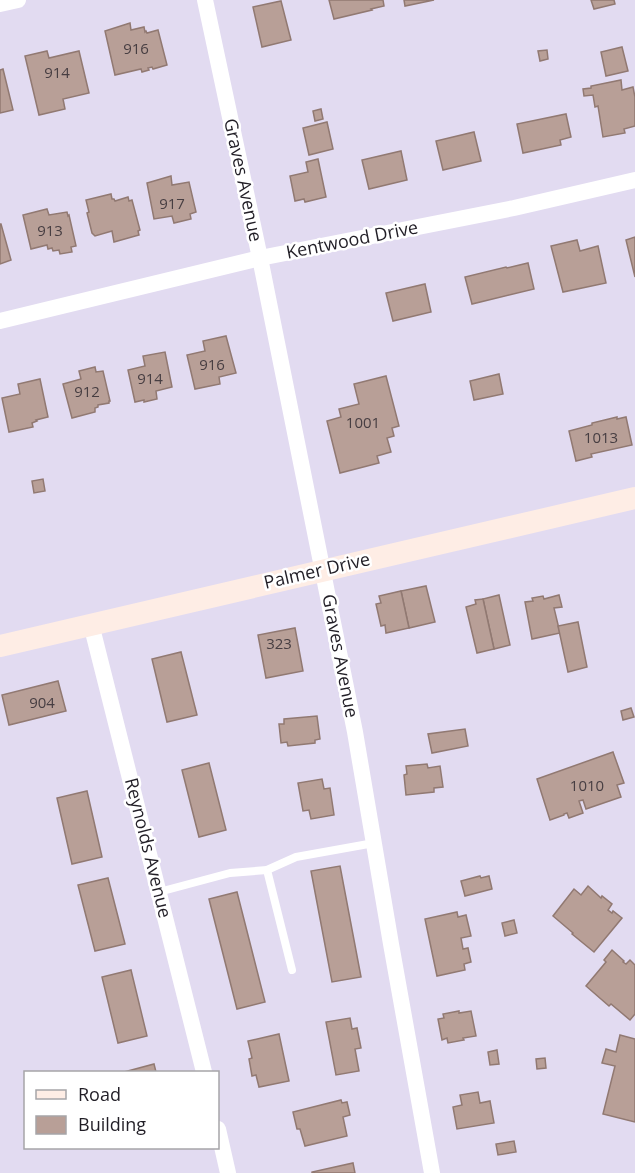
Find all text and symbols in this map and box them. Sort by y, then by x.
house number: 916 [123,38,149,58]
house number: 914 [44,62,70,82]
street label: Graves Avenue [219,116,269,244]
house number: 917 [159,193,185,213]
street label: Kentwood Drive [284,214,420,264]
house number: 913 [37,220,63,240]
house number: 916 [199,354,225,374]
house number: 914 [137,368,163,388]
house number: 912 [74,381,100,401]
house number: 1001 [346,412,380,432]
house number: 1013 [584,427,618,447]
street label: Palmer Drive [261,546,372,594]
street label: Graves Avenue [317,592,365,720]
house number: 323 [266,633,292,653]
house number: 904 [29,692,55,712]
street label: Reynolds Avenue [120,775,178,920]
house number: 1010 [570,775,604,795]
legend [24,1071,219,1149]
text: Road [78,1082,121,1106]
text: Building [78,1112,146,1136]

